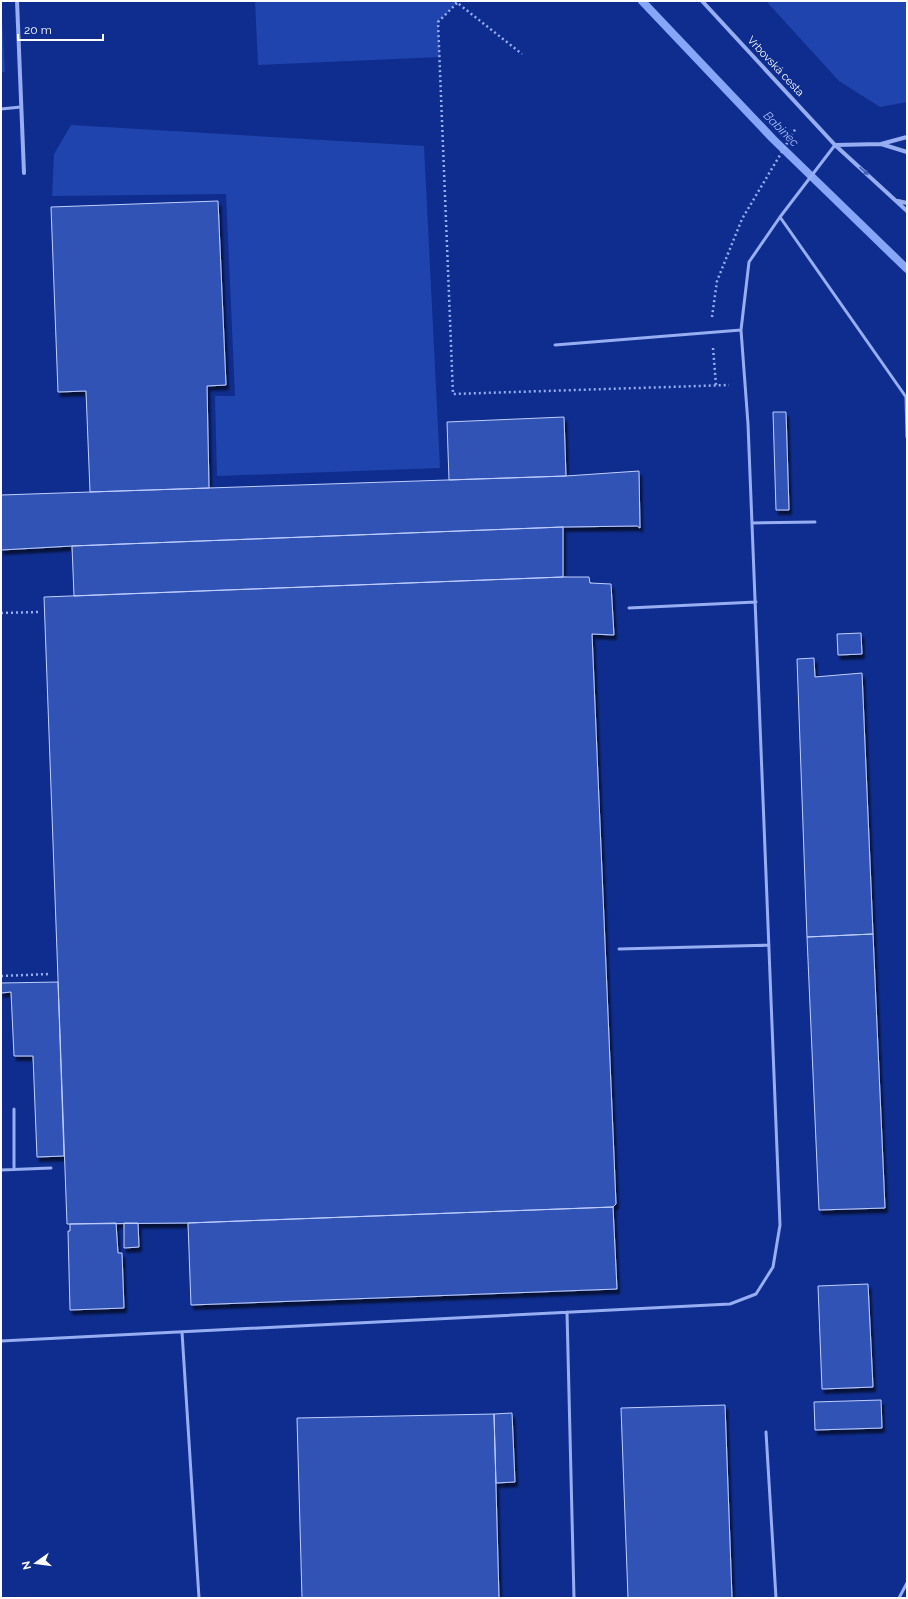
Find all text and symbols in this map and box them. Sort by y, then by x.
scale bar [18,16,103,42]
text: 20 m [24,23,52,37]
street label: Vrbovská cesta [745,34,807,99]
water label: Babinec [761,109,802,150]
one-way arrow [860,166,869,175]
north arrow [16,1543,56,1583]
text: N [19,1560,34,1571]

